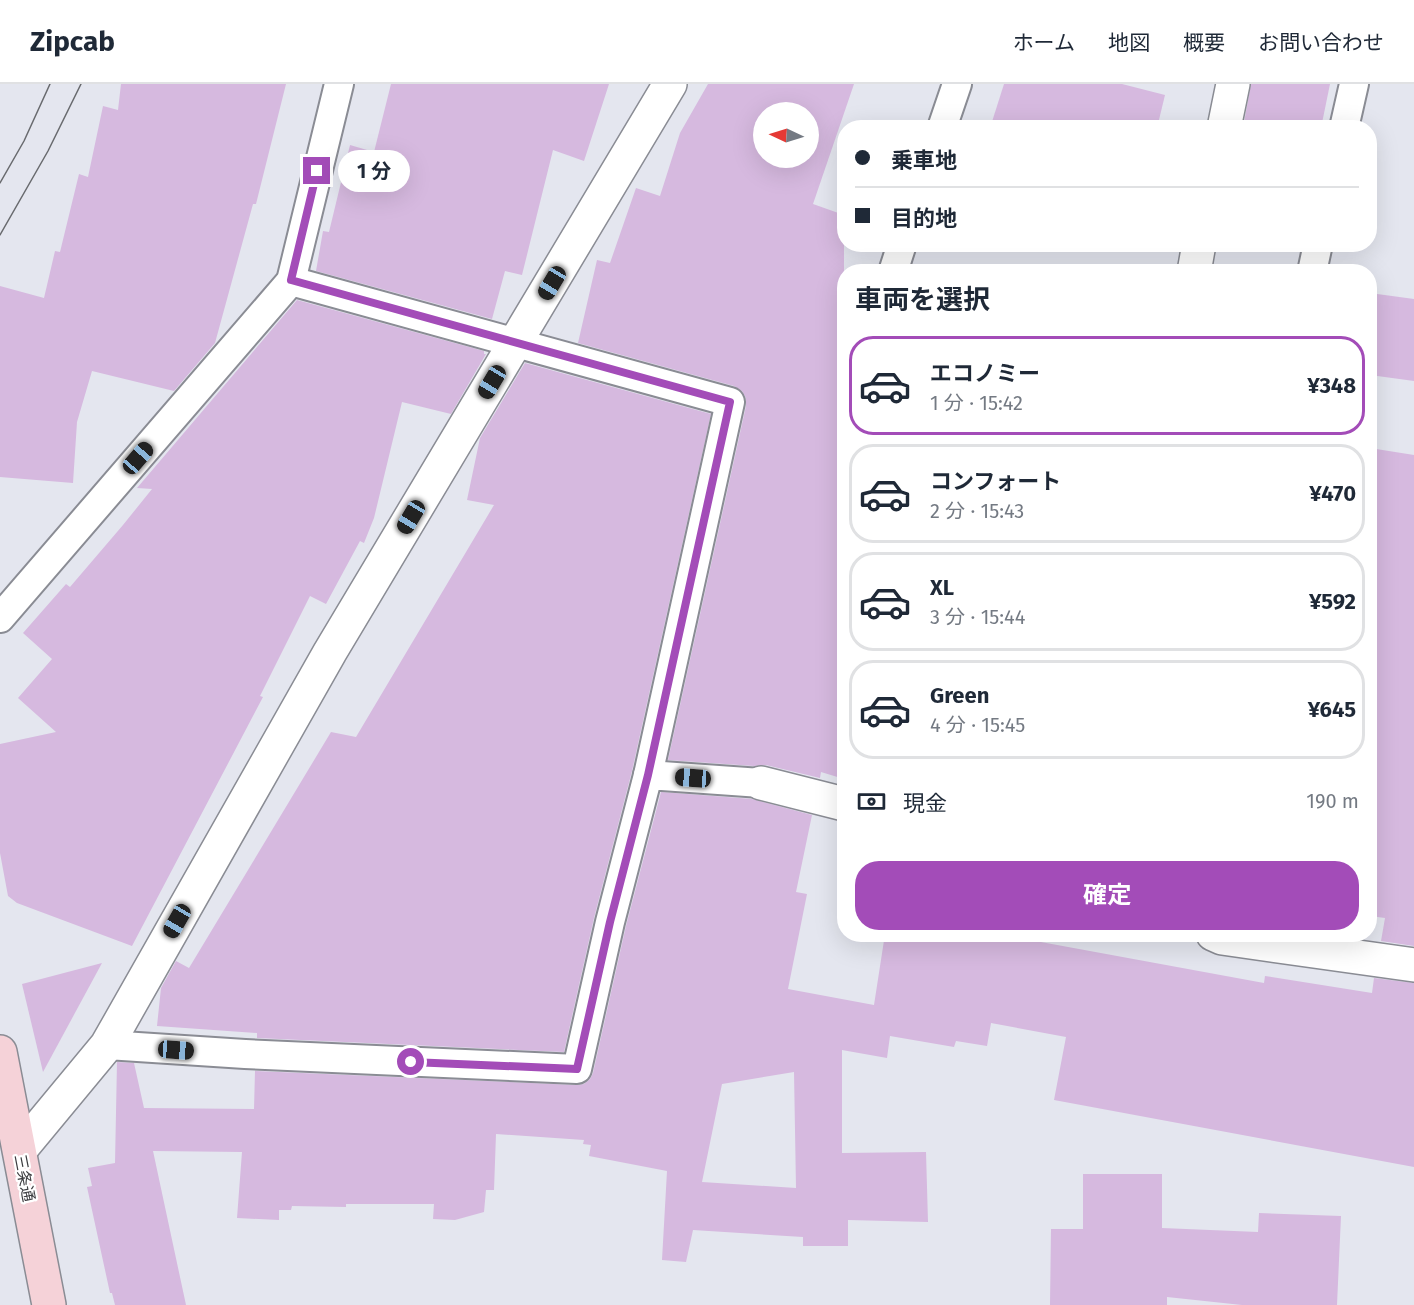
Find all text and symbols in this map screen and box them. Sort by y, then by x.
text: Zipcab [30,25,115,58]
text: ホーム [1013,30,1075,56]
text: 地図 [1108,30,1150,56]
text: 概要 [1183,30,1225,56]
text: お問い合わせ [1258,30,1384,56]
north arrow [753,102,819,168]
map controls [753,102,819,168]
text: 乗車地 [891,147,957,174]
callout: 1 分 [338,150,410,192]
route end [303,157,330,184]
text: 1 分 [357,159,391,183]
text: 目的地 [891,205,957,232]
car [535,263,569,303]
text: 車両を選択 [855,284,990,316]
icon: car [858,359,912,413]
text: エコノミー [930,360,1040,387]
car [475,362,509,402]
text: ¥348 [1307,372,1356,399]
text: 1 分 · 15:42 [930,391,1023,415]
car [119,439,157,477]
icon: car [858,467,912,521]
text: コンフォート [930,468,1061,495]
text: ¥470 [1309,480,1356,507]
car [394,497,428,537]
text: 2 分 · 15:43 [930,499,1024,523]
text: XL [930,574,954,601]
icon: car [858,575,912,629]
text: ¥592 [1309,588,1356,615]
text: 3 分 · 15:44 [930,605,1025,629]
text: Green [930,682,989,709]
icon: car [858,683,912,737]
text: ¥645 [1308,696,1356,723]
text: 4 分 · 15:45 [930,713,1025,737]
car [674,768,712,788]
icon: cash [855,785,888,818]
text: 190 m [1306,789,1359,813]
text: 現金 [903,790,947,817]
button: 確定 [855,861,1359,930]
car [160,901,194,941]
car [157,1040,195,1060]
route start [397,1048,424,1075]
street label: 三条通 [11,1153,38,1203]

